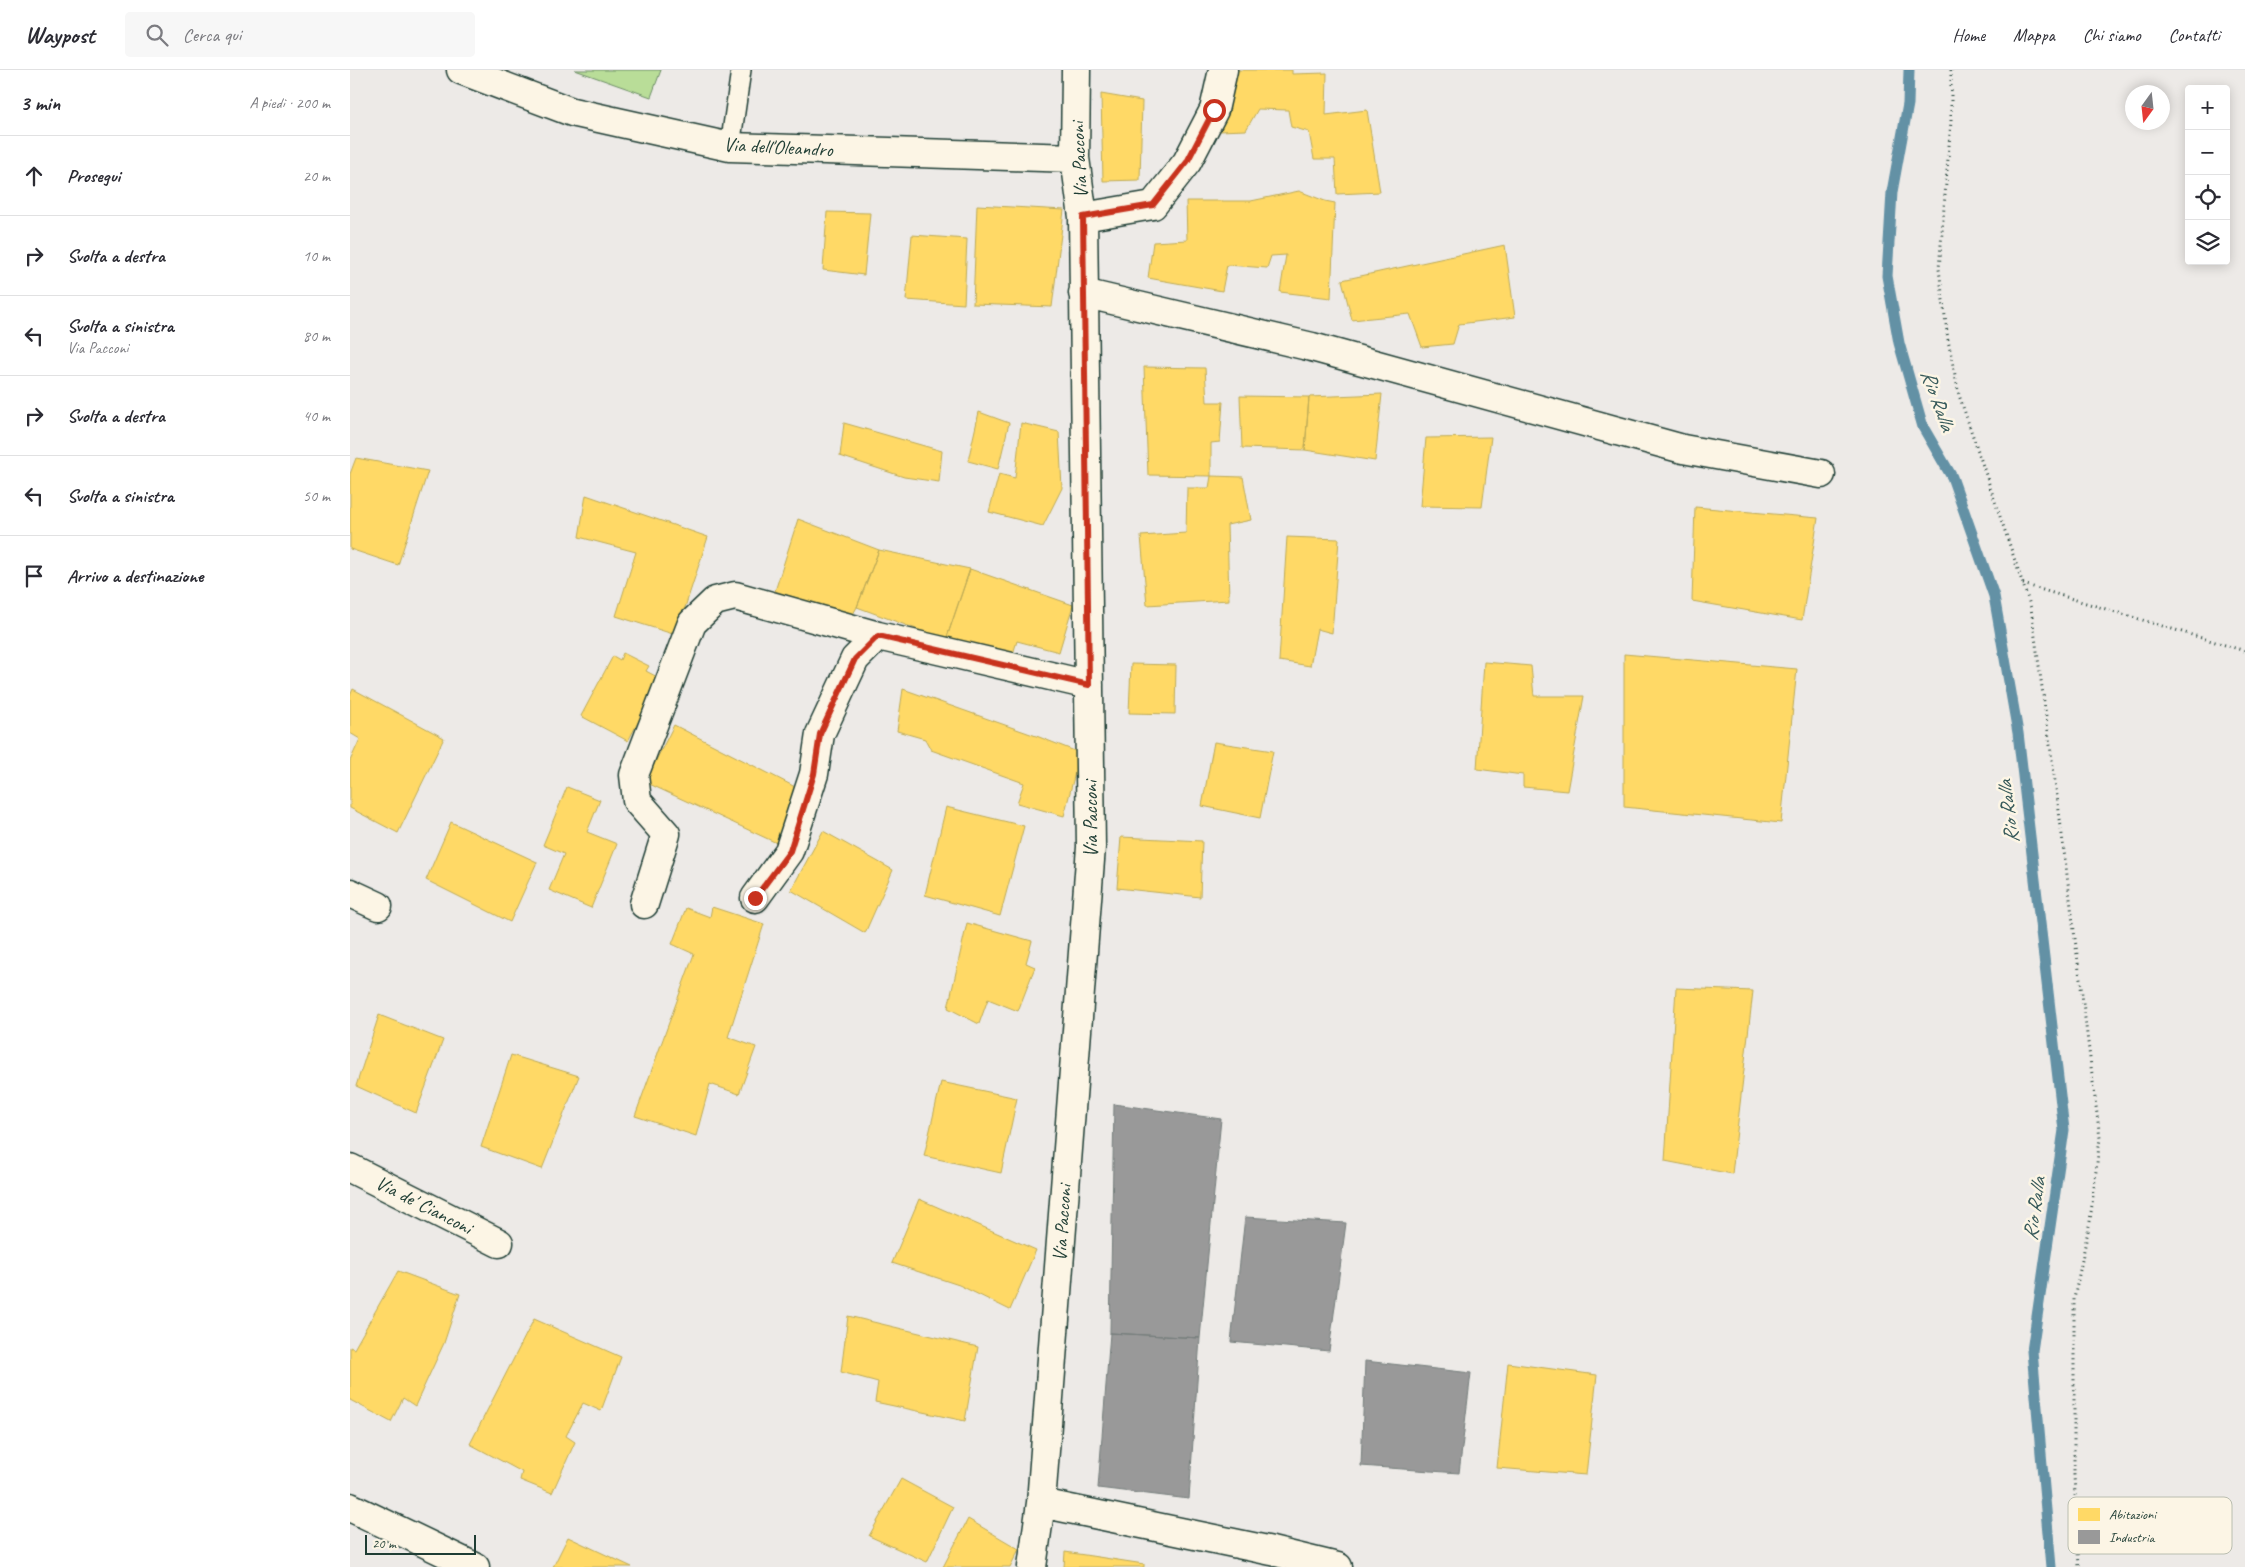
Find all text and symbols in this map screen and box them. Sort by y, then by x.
search box [125,12,475,57]
text: Waypost [25,20,95,50]
icon: search [143,21,171,49]
text: Cerca qui [183,23,241,47]
text: Home [1953,24,1985,46]
text: Mappa [2013,24,2055,46]
text: Chi siamo [2083,24,2141,46]
text: Contatti [2169,24,2220,46]
north arrow [2125,85,2170,130]
map controls [2185,85,2230,265]
button: + [2185,85,2230,130]
text: 3 min [20,90,60,116]
text: A piedi · 200 m [249,93,330,113]
route start [1203,99,1226,122]
street label: Via Pacconi [1064,119,1093,199]
button: − [2185,130,2230,175]
street label: Via dell'Oleandro [723,132,834,162]
icon: ahead [20,162,48,190]
text: Prosegui [67,164,120,188]
text: 20 m [303,166,330,186]
button: locate [2185,175,2230,220]
button: layers [2185,220,2230,265]
icon: right [20,242,48,270]
text: Svolta a destra [67,244,165,268]
text: 10 m [303,246,330,266]
text: Svolta a sinistra [67,314,174,338]
icon: left [20,322,48,350]
text: 80 m [303,326,330,346]
text: Via Pacconi [67,338,129,358]
water label: Rio Ralla [1915,366,1962,436]
icon: right [20,402,48,430]
text: Svolta a destra [67,404,165,428]
text: 40 m [303,406,330,426]
icon: left [20,482,48,510]
text: Svolta a sinistra [67,484,174,508]
text: 50 m [303,486,330,506]
icon: arrive [20,562,48,590]
text: Arrivo a destinazione [67,564,203,588]
water label: Rio Ralla [1991,777,2025,845]
street label: Via Pacconi [1078,778,1103,857]
route end [744,887,767,910]
street label: Via de' Cianconi [372,1170,478,1241]
water label: Rio Ralla [2017,1174,2052,1242]
street label: Via Pacconi [1047,1181,1077,1262]
legend [2068,1497,2232,1554]
text: Abitazioni [2109,1506,2158,1523]
text: Industria [2109,1529,2156,1546]
scale bar [365,1532,476,1555]
text: 20 m [372,1535,396,1552]

